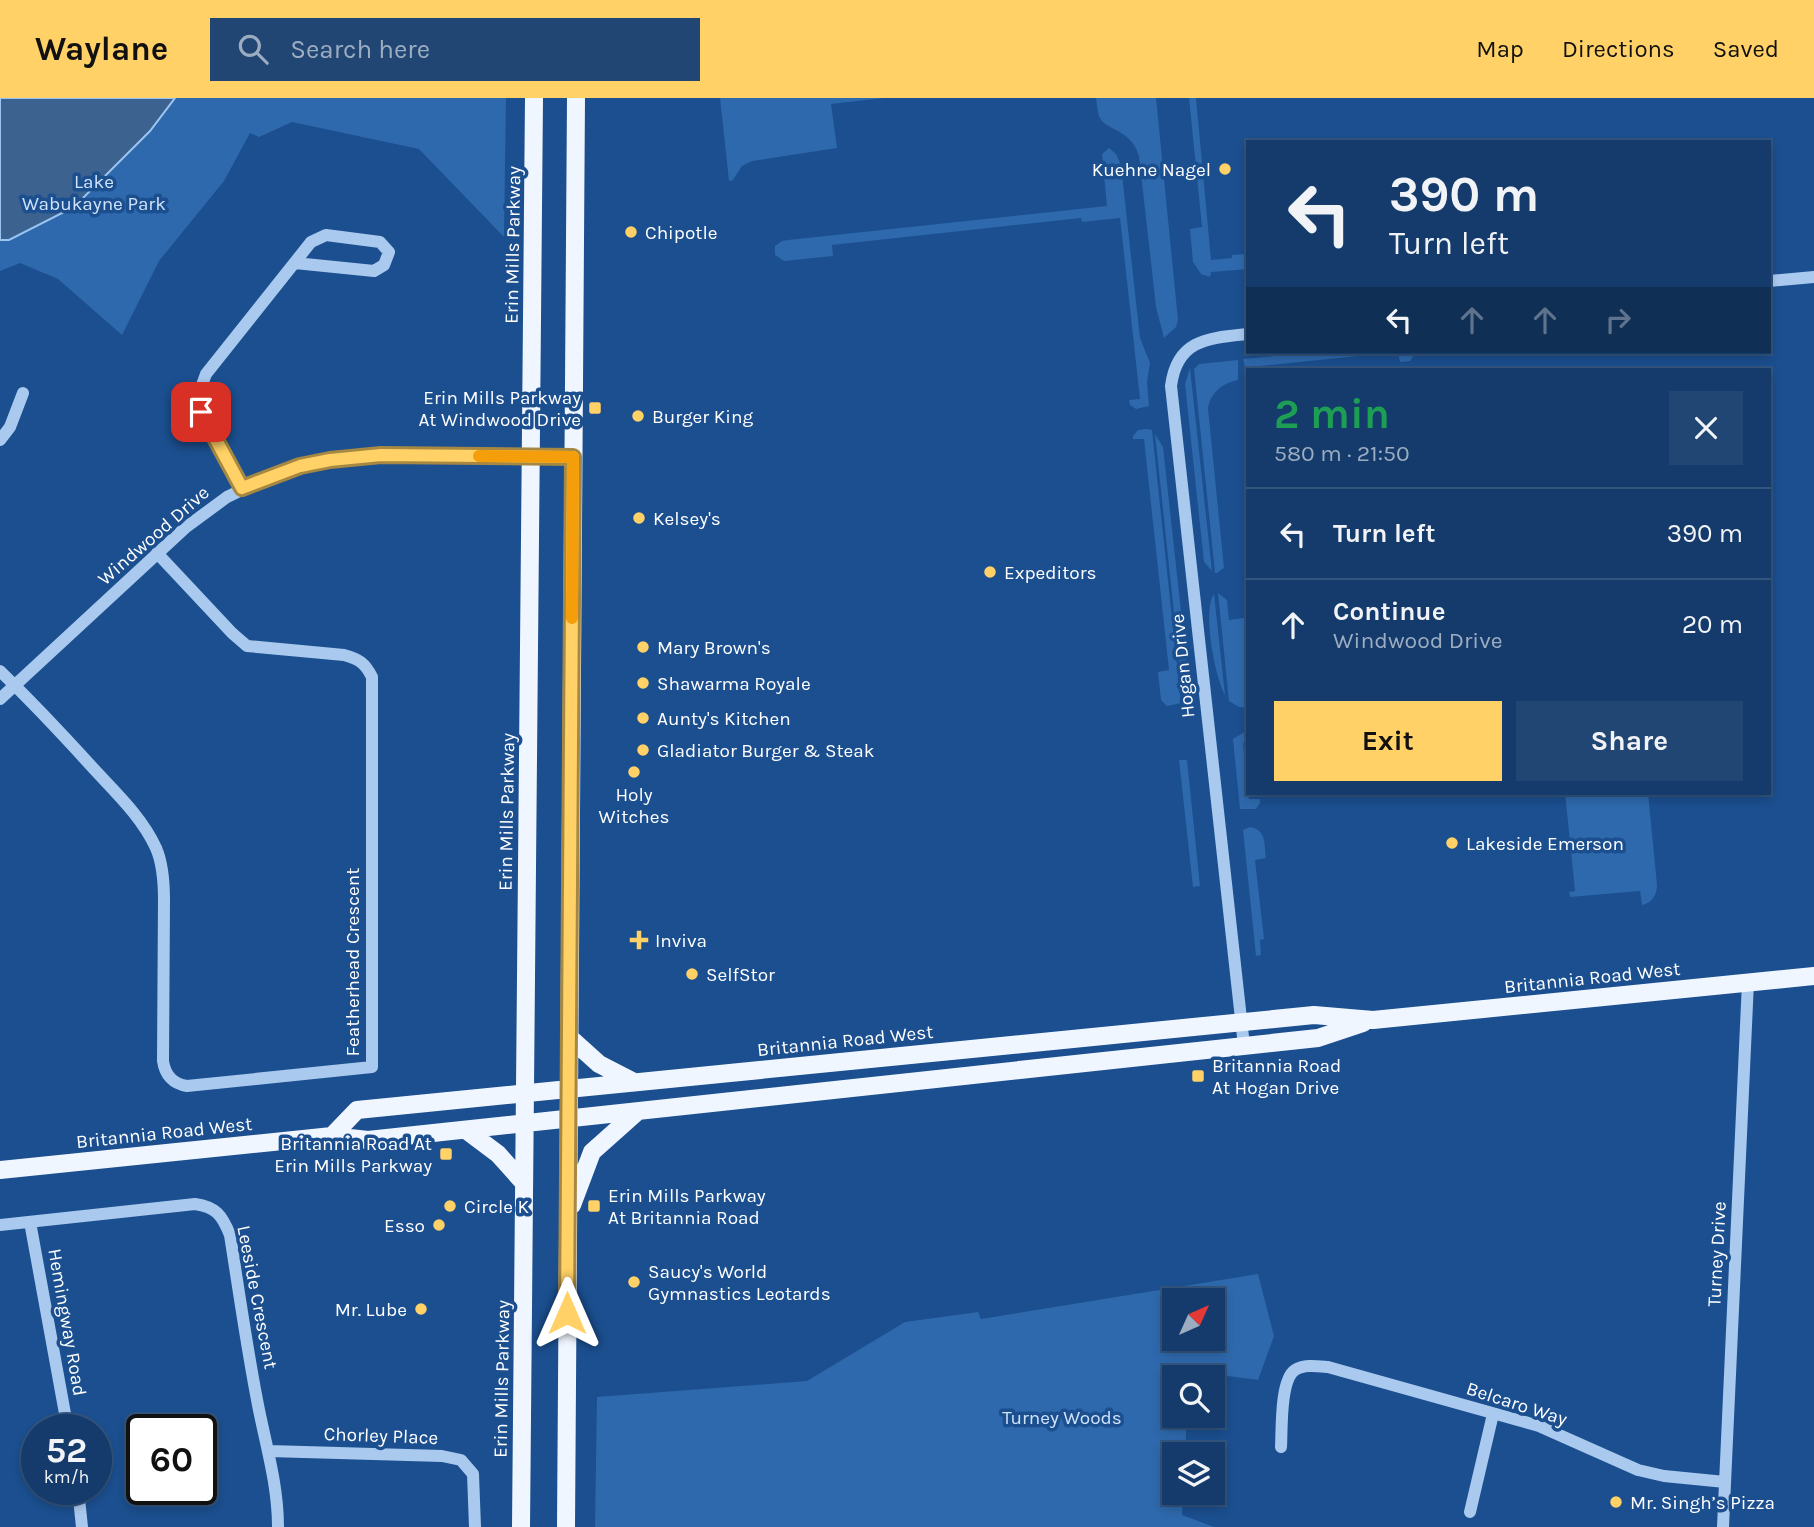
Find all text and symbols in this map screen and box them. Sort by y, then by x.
search box [210,18,700,81]
text: Waylane [35,30,168,68]
icon: search [234,30,272,68]
text: Search here [290,34,430,65]
text: Map [1476,35,1524,63]
text: Directions [1562,35,1675,63]
text: Saved [1713,35,1779,63]
place label: Kuehne Nagel [1092,159,1211,181]
marker: Kuehne Nagel [1217,161,1233,177]
street label: Erin Mills Parkway [501,166,525,324]
text: 390 m [1389,166,1539,223]
icon: left [1274,168,1365,259]
park label: Lake Wabukayne Park [22,171,166,215]
place label: Chipotle [645,222,718,244]
marker: Chipotle [623,224,639,240]
text: Turn left [1389,225,1509,262]
icon: left [1380,301,1418,339]
icon: ahead [1453,301,1491,339]
icon: ahead [1526,301,1564,339]
icon: right [1599,301,1637,339]
pin [171,382,231,442]
place label: Erin Mills Parkway At Windwood Drive [418,387,581,431]
text: 2 min [1274,389,1390,439]
button: close [1669,391,1743,465]
icon: arrive [182,393,220,431]
marker: Erin Mills Parkway At Windwood Drive [587,400,603,416]
place label: Burger King [652,406,753,428]
marker: Burger King [630,408,646,424]
text: 580 m · 21:50 [1274,440,1410,467]
street label: Windwood Drive [94,482,214,590]
place label: Kelsey's [653,508,721,530]
marker: Kelsey's [631,510,647,526]
icon: left [1274,515,1312,553]
text: Turn left [1333,518,1435,549]
text: 390 m [1667,518,1743,549]
place label: Expeditors [1004,562,1097,584]
marker: Expeditors [982,564,998,580]
text: Continue [1333,596,1445,627]
icon: ahead [1274,606,1312,644]
text: 20 m [1682,609,1743,640]
street label: Hogan Drive [1167,613,1199,719]
text: Windwood Drive [1333,627,1503,654]
place label: Mary Brown's [657,637,771,659]
marker: Mary Brown's [635,639,651,655]
place label: Shawarma Royale [657,673,811,695]
marker: Shawarma Royale [635,675,651,691]
button: Exit [1274,701,1502,781]
button: Share [1516,701,1743,781]
place label: Aunty's Kitchen [657,708,791,730]
marker: Aunty's Kitchen [635,710,651,726]
street label: Erin Mills Parkway [495,733,519,891]
place label: Gladiator Burger & Steak [657,740,875,762]
marker: Gladiator Burger & Steak [635,742,651,758]
marker: Holy Witches [626,764,642,780]
place label: Holy Witches [599,784,669,828]
place label: Lakeside Emerson [1466,833,1624,855]
marker: Lakeside Emerson [1444,835,1460,851]
street label: Featherhead Crescent [342,868,364,1056]
marker: Inviva [629,930,649,950]
place label: Inviva [655,930,707,952]
street label: Britannia Road West [1503,958,1681,998]
place label: SelfStor [706,964,775,986]
marker: SelfStor [684,966,700,982]
street label: Britannia Road West [756,1021,934,1061]
place label: Britannia Road At Hogan Drive [1212,1055,1341,1099]
marker: Britannia Road At Hogan Drive [1190,1068,1206,1084]
street label: Britannia Road West [75,1113,253,1153]
place label: Britannia Road At Erin Mills Parkway [274,1133,432,1177]
marker: Britannia Road At Erin Mills Parkway [438,1146,454,1162]
place label: Erin Mills Parkway At Britannia Road [608,1185,766,1229]
place label: Circle K [464,1196,530,1218]
marker: Circle K [442,1198,458,1214]
marker: Erin Mills Parkway At Britannia Road [586,1198,602,1214]
street label: Turney Drive [1703,1201,1731,1307]
place label: Esso [384,1215,425,1237]
marker: Esso [431,1217,447,1233]
street label: Leeside Crescent [232,1223,282,1371]
street label: Hemingway Road [43,1247,91,1398]
place label: Saucy's World Gymnastics Leotards [648,1261,831,1305]
marker: Saucy's World Gymnastics Leotards [626,1274,642,1290]
position arrow [530,1276,604,1350]
north arrow [1162,1288,1225,1351]
map controls [1162,1288,1225,1505]
place label: Mr. Lube [335,1299,407,1321]
street label: Erin Mills Parkway [490,1300,514,1458]
marker: Mr. Lube [413,1301,429,1317]
button: search [1162,1365,1225,1428]
street label: Belcaro Way [1464,1377,1570,1431]
park label: Turney Woods [1002,1407,1122,1429]
speed limit sign: 60 [126,1414,217,1505]
street label: Chorley Place [323,1423,439,1449]
text: 52 [46,1430,87,1471]
button: layers [1162,1442,1225,1505]
text: km/h [44,1466,89,1488]
place label: Mr. Singh’s Pizza [1630,1492,1775,1514]
marker: Mr. Singh’s Pizza [1608,1494,1624,1510]

